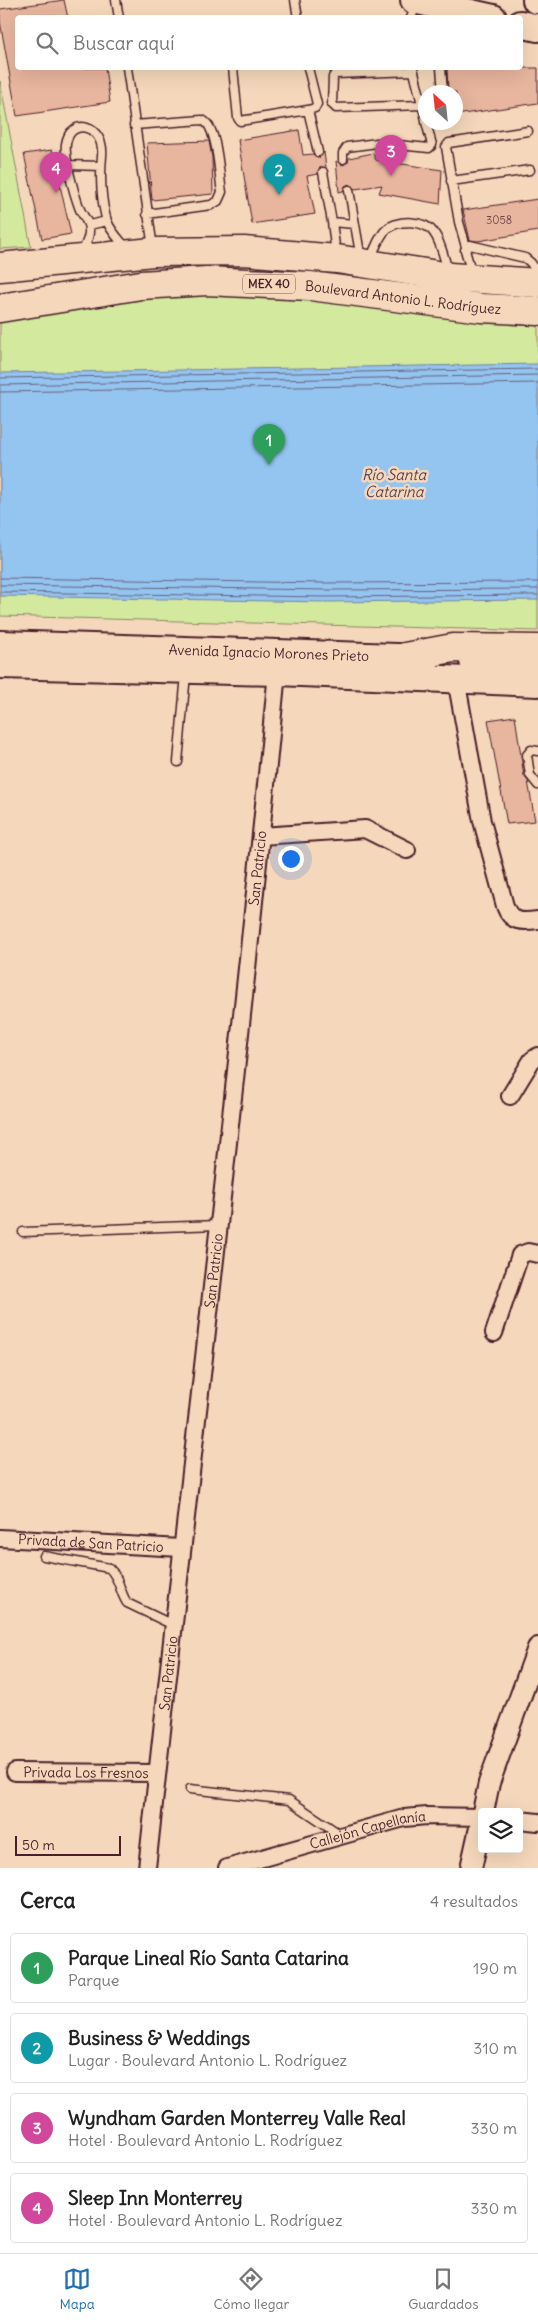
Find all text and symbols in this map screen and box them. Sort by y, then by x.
search box [15,15,523,70]
icon: search [33,29,61,57]
text: Buscar aquí [73,31,174,55]
north arrow [418,85,463,130]
pin: 3 [375,135,407,176]
pin: 4 [40,152,72,193]
pin: 2 [263,154,295,195]
house number: 3058 [486,213,512,227]
road number: MEX 40 [243,274,295,294]
street label: Boulevard Antonio L. Rodríguez [305,277,502,318]
pin: 1 [253,424,285,465]
water label: Río Santa Catarina [362,465,427,501]
street label: Avenida Ignacio Morones Prieto [168,641,370,665]
street label: San Patricio [245,830,270,906]
your location [278,846,304,872]
street label: San Patricio [201,1232,227,1309]
street label: Privada de San Patricio [18,1530,164,1556]
street label: San Patricio [155,1635,182,1711]
street label: Privada Los Fresnos [23,1763,149,1782]
street label: Callejón Capellanía [308,1807,427,1853]
map controls [478,1808,523,1853]
button: layers [478,1808,523,1853]
scale bar [15,1833,121,1856]
text: 50 m [22,1836,55,1854]
text: Cerca [20,1887,75,1914]
text: 4 resultados [430,1891,518,1911]
text: Parque Lineal Río Santa Catarina [68,1946,349,1970]
text: 1 [34,1958,40,1978]
text: 190 m [473,1958,517,1978]
text: Parque [68,1970,119,1990]
text: Business & Weddings [68,2026,250,2050]
text: 2 [33,2038,41,2058]
text: 310 m [473,2038,517,2058]
text: Lugar · Boulevard Antonio L. Rodríguez [68,2050,347,2070]
text: Wyndham Garden Monterrey Valle Real [68,2106,406,2130]
text: 3 [32,2118,42,2138]
text: 330 m [470,2118,517,2138]
text: Hotel · Boulevard Antonio L. Rodríguez [68,2130,343,2150]
text: Sleep Inn Monterrey [68,2186,243,2210]
text: 4 [32,2198,42,2218]
text: 330 m [470,2198,517,2218]
text: Hotel · Boulevard Antonio L. Rodríguez [68,2210,343,2230]
tab: Mapa [59,2265,95,2313]
tab: Cómo llegar [214,2265,289,2313]
tab: Guardados [408,2265,479,2313]

